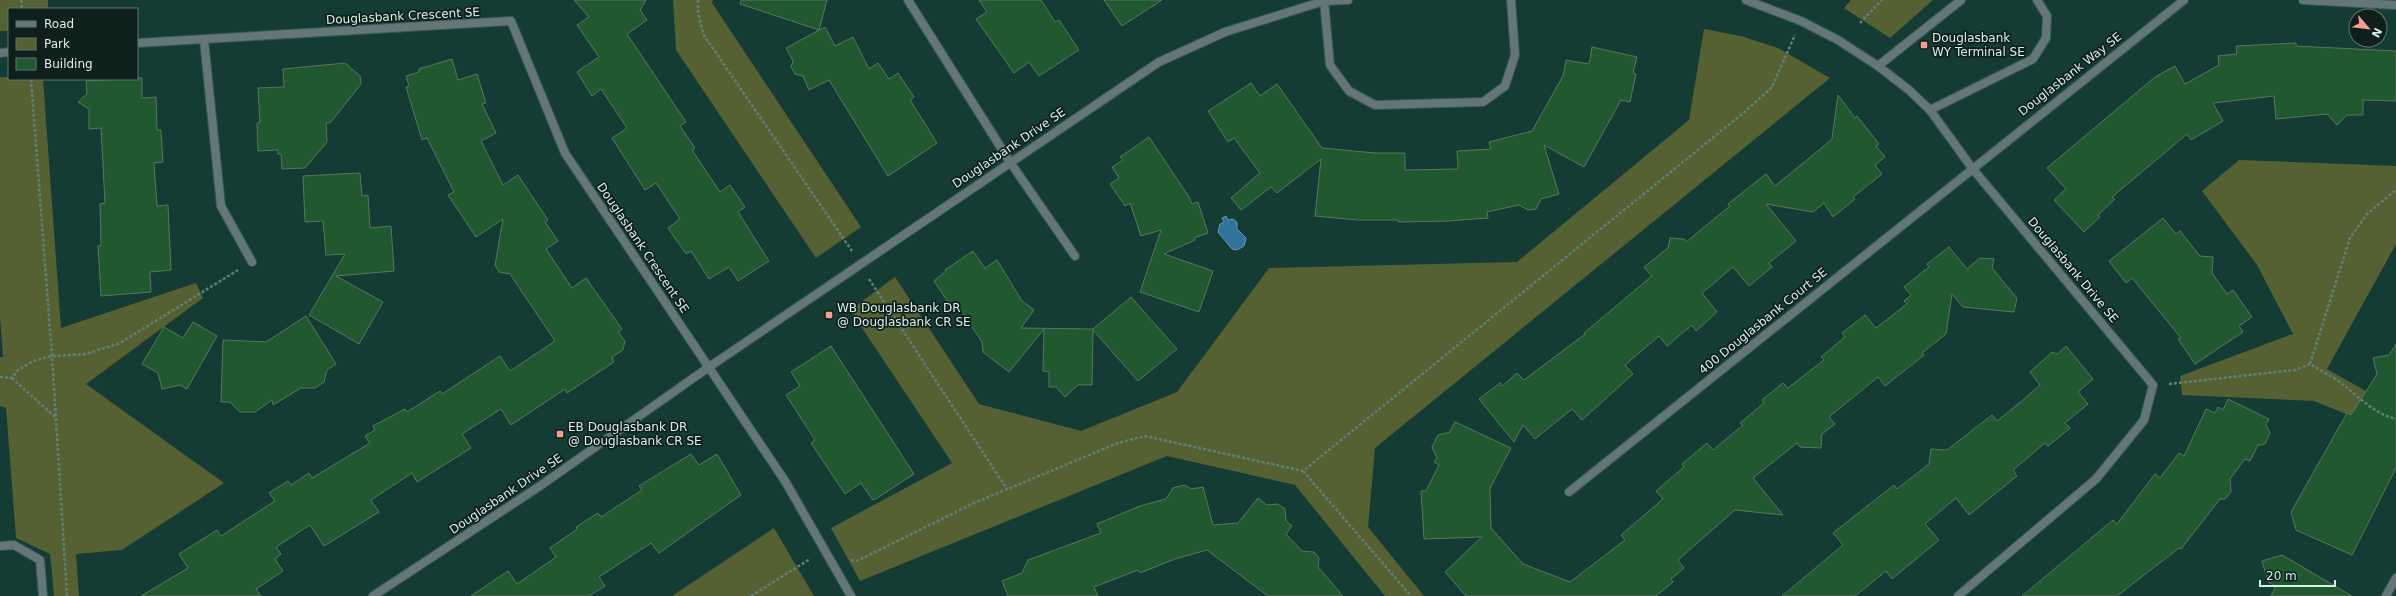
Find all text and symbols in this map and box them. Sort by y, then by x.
street label: Douglasbank Crescent SE [326,5,480,27]
legend [8,8,138,80]
north arrow [2348,8,2388,48]
text: Road [44,17,74,31]
text: N [2368,25,2384,40]
street label: Douglasbank Way SE [2016,29,2124,119]
place label: Douglasbank WY Terminal SE [1932,31,2025,59]
text: Park [44,37,70,51]
marker: Douglasbank WY Terminal SE [1919,40,1929,50]
text: Building [44,57,93,71]
street label: Douglasbank Drive SE [950,105,1068,191]
street label: Douglasbank Crescent SE [594,180,692,316]
street label: Douglasbank Drive SE [2025,215,2121,325]
street label: 400 Douglasbank Court SE [1696,265,1830,377]
place label: WB Douglasbank DR @ Douglasbank CR SE [837,301,971,329]
marker: WB Douglasbank DR @ Douglasbank CR SE [824,310,834,320]
place label: EB Douglasbank DR @ Douglasbank CR SE [568,420,702,448]
marker: EB Douglasbank DR @ Douglasbank CR SE [555,429,565,439]
street label: Douglasbank Drive SE [447,451,565,537]
scale bar [2260,562,2335,588]
text: 20 m [2266,569,2297,583]

